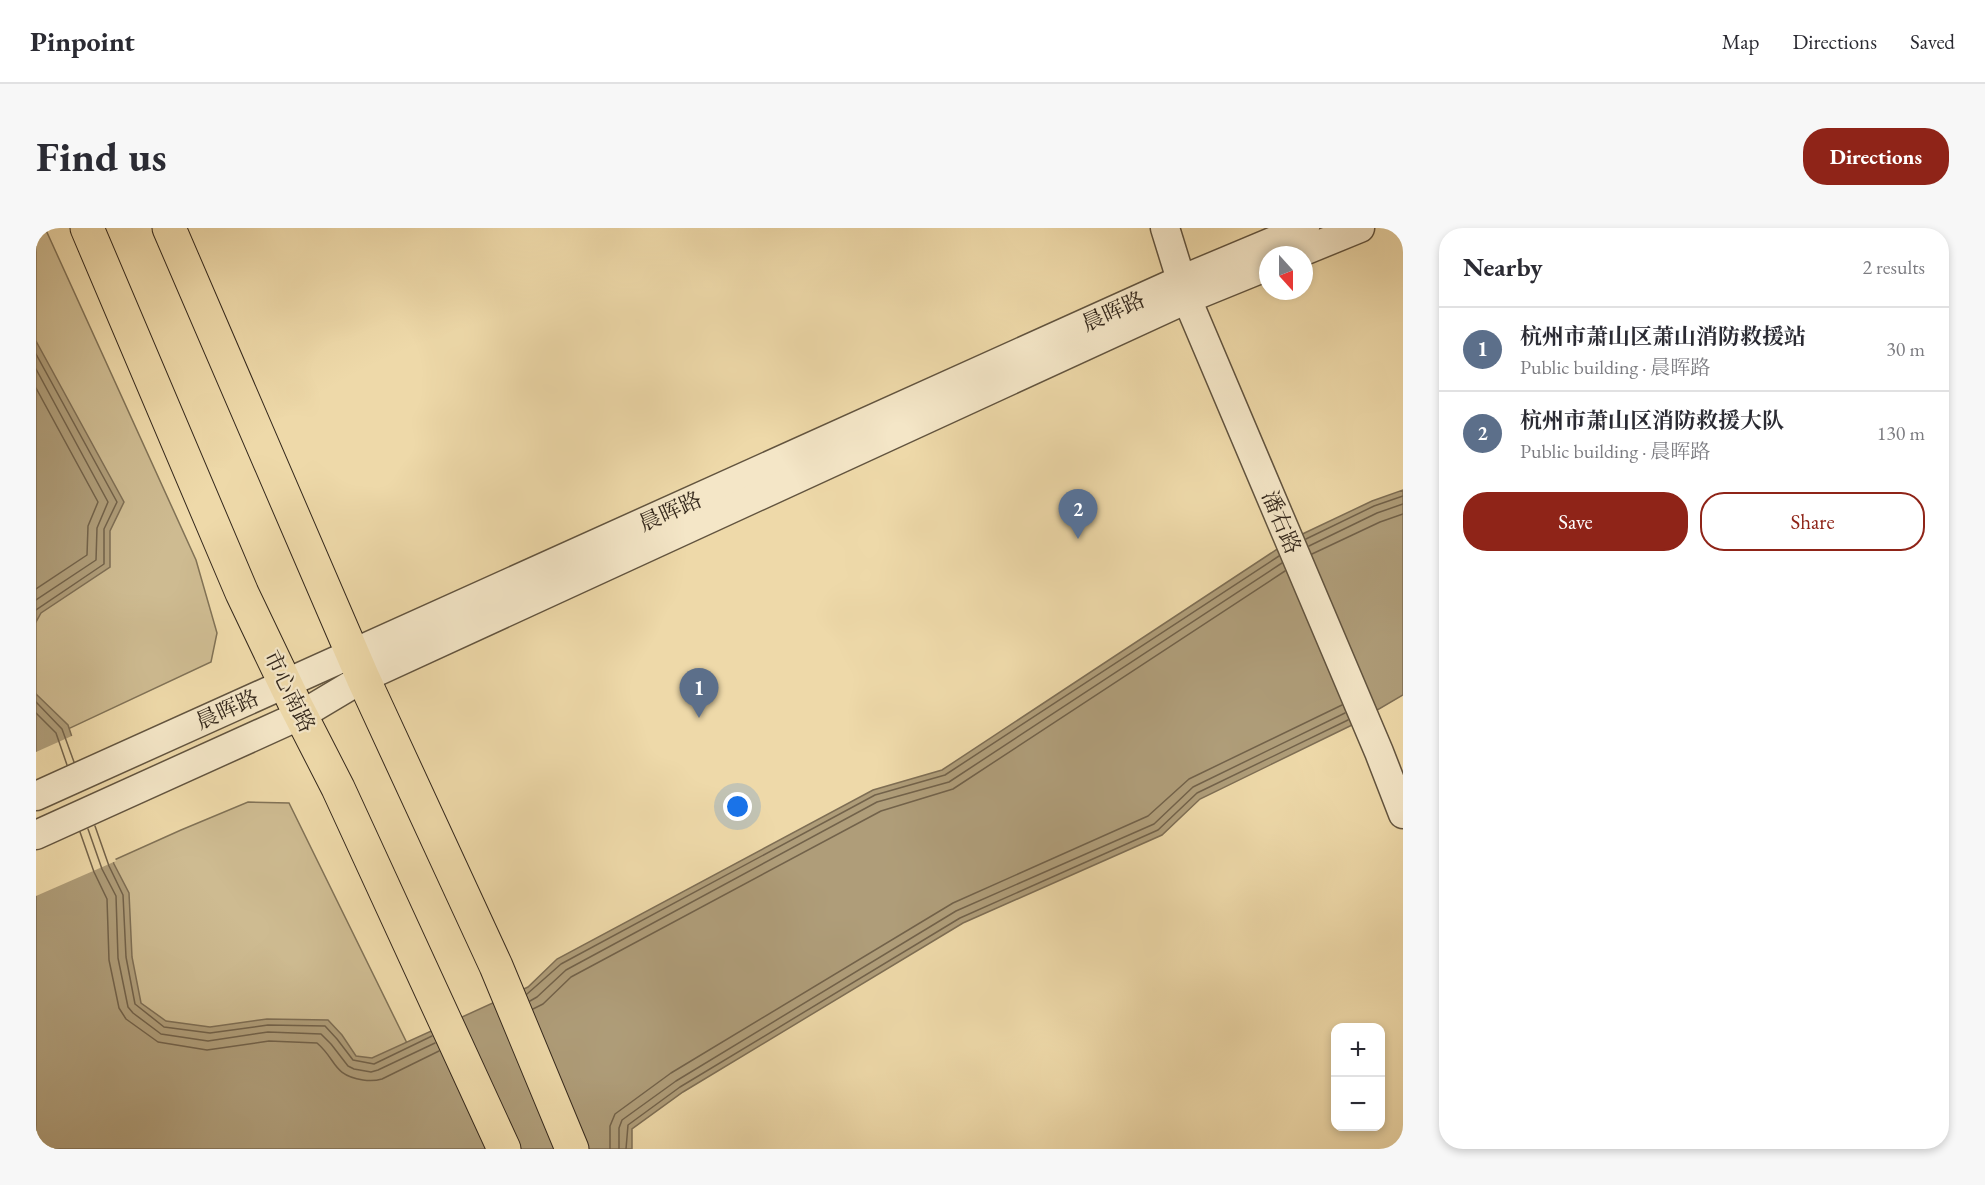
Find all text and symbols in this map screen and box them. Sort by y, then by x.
text: Pinpoint [30,23,135,59]
text: Map [1722,28,1759,55]
text: Directions [1792,28,1877,55]
text: Saved [1910,28,1955,55]
button: Directions [1803,128,1949,185]
text: Find us [36,129,167,184]
north arrow [1259,246,1313,300]
text: Nearby [1463,250,1543,284]
text: 2 results [1862,254,1925,280]
street label: 晨晖路 [1077,285,1149,338]
text: 杭州市萧山区萧山消防救援站 [1520,322,1806,351]
text: 1 [1477,336,1488,362]
text: 30 m [1886,336,1925,362]
text: Public building · 晨晖路 [1520,354,1710,380]
text: 杭州市萧山区消防救援大队 [1520,406,1784,435]
text: 2 [1477,420,1488,446]
text: 130 m [1877,420,1925,446]
text: Public building · 晨晖路 [1520,438,1710,464]
street label: 晨晖路 [634,485,706,538]
street label: 潘右路 [1255,486,1308,558]
pin: 2 [1058,490,1098,539]
button: Save [1463,492,1688,551]
button: Share [1700,492,1925,551]
street label: 市心南路 [257,645,322,737]
pin: 1 [680,668,718,718]
street label: 晨晖路 [191,683,263,736]
your location [723,792,752,821]
map controls [1331,1023,1385,1131]
button: + [1331,1023,1385,1077]
button: − [1331,1077,1385,1131]

